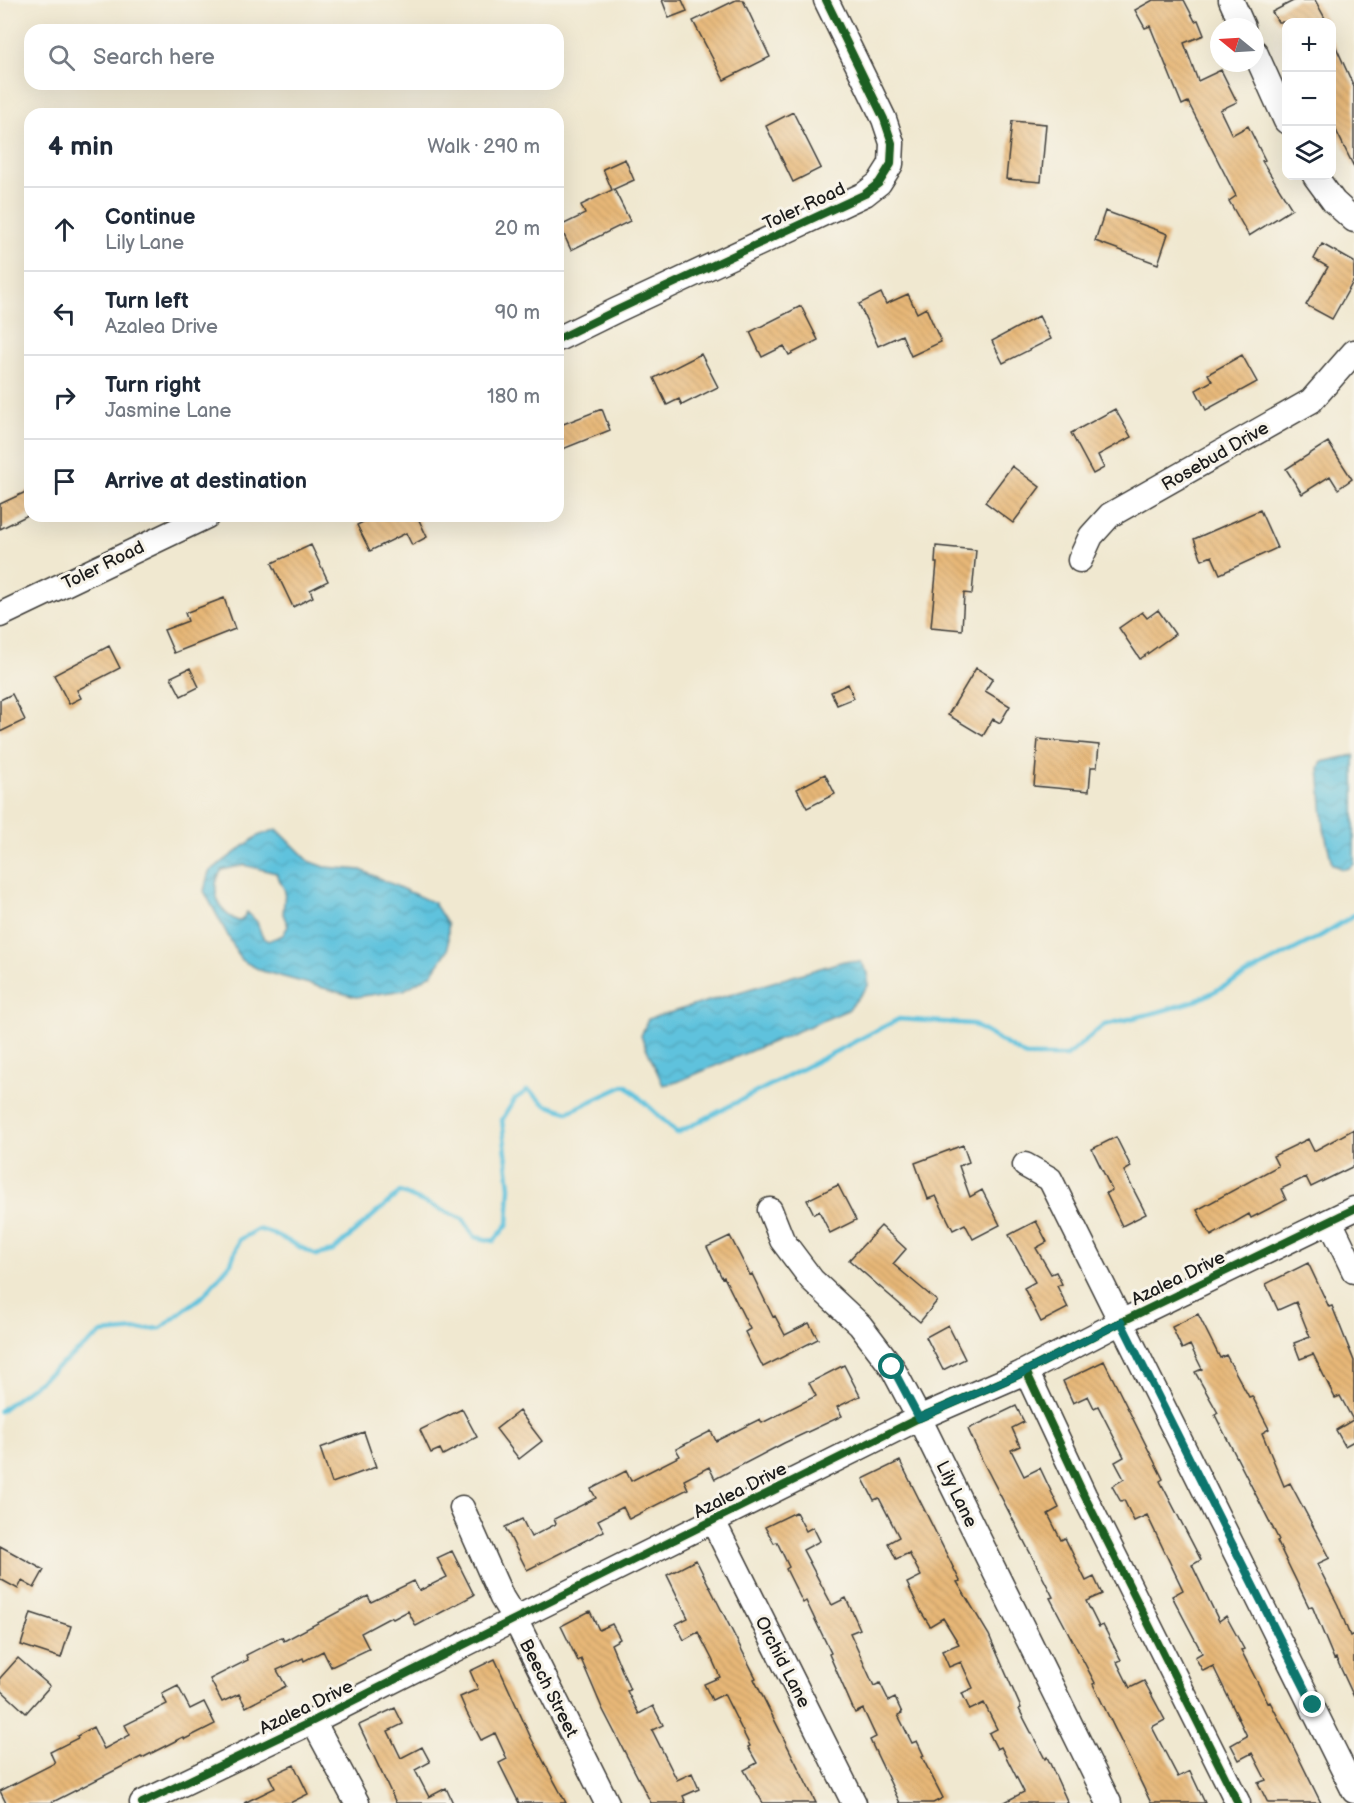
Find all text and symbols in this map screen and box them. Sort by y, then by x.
north arrow [1210,18,1264,72]
map controls [1282,18,1336,180]
button: + [1282,18,1336,72]
search box [24,24,564,90]
icon: search [45,41,78,74]
text: Search here [93,44,215,71]
button: − [1282,72,1336,126]
button: layers [1282,126,1336,180]
text: 4 min [48,132,113,163]
text: Walk · 290 m [427,135,540,159]
street label: Toler Road [760,178,849,235]
text: Continue [105,204,195,231]
icon: ahead [48,213,81,246]
text: 20 m [495,217,540,241]
text: Lily Lane [105,231,184,255]
text: Turn left [105,288,189,315]
icon: left [48,297,81,330]
text: 90 m [495,301,540,325]
text: Azalea Drive [105,315,218,339]
text: Turn right [105,372,201,399]
icon: right [48,381,81,414]
text: 180 m [487,385,540,409]
text: Jasmine Lane [105,399,231,423]
street label: Rosebud Drive [1158,417,1273,496]
icon: arrive [48,465,81,498]
text: Arrive at destination [105,468,307,495]
street label: Toler Road [59,537,148,594]
street label: Azalea Drive [1128,1247,1229,1310]
route start [878,1353,904,1379]
street label: Azalea Drive [690,1458,790,1523]
street label: Lily Lane [931,1458,982,1531]
street label: Orchid Lane [751,1613,815,1712]
street label: Beech Street [515,1636,582,1741]
street label: Azalea Drive [256,1676,357,1739]
route end [1299,1691,1325,1717]

